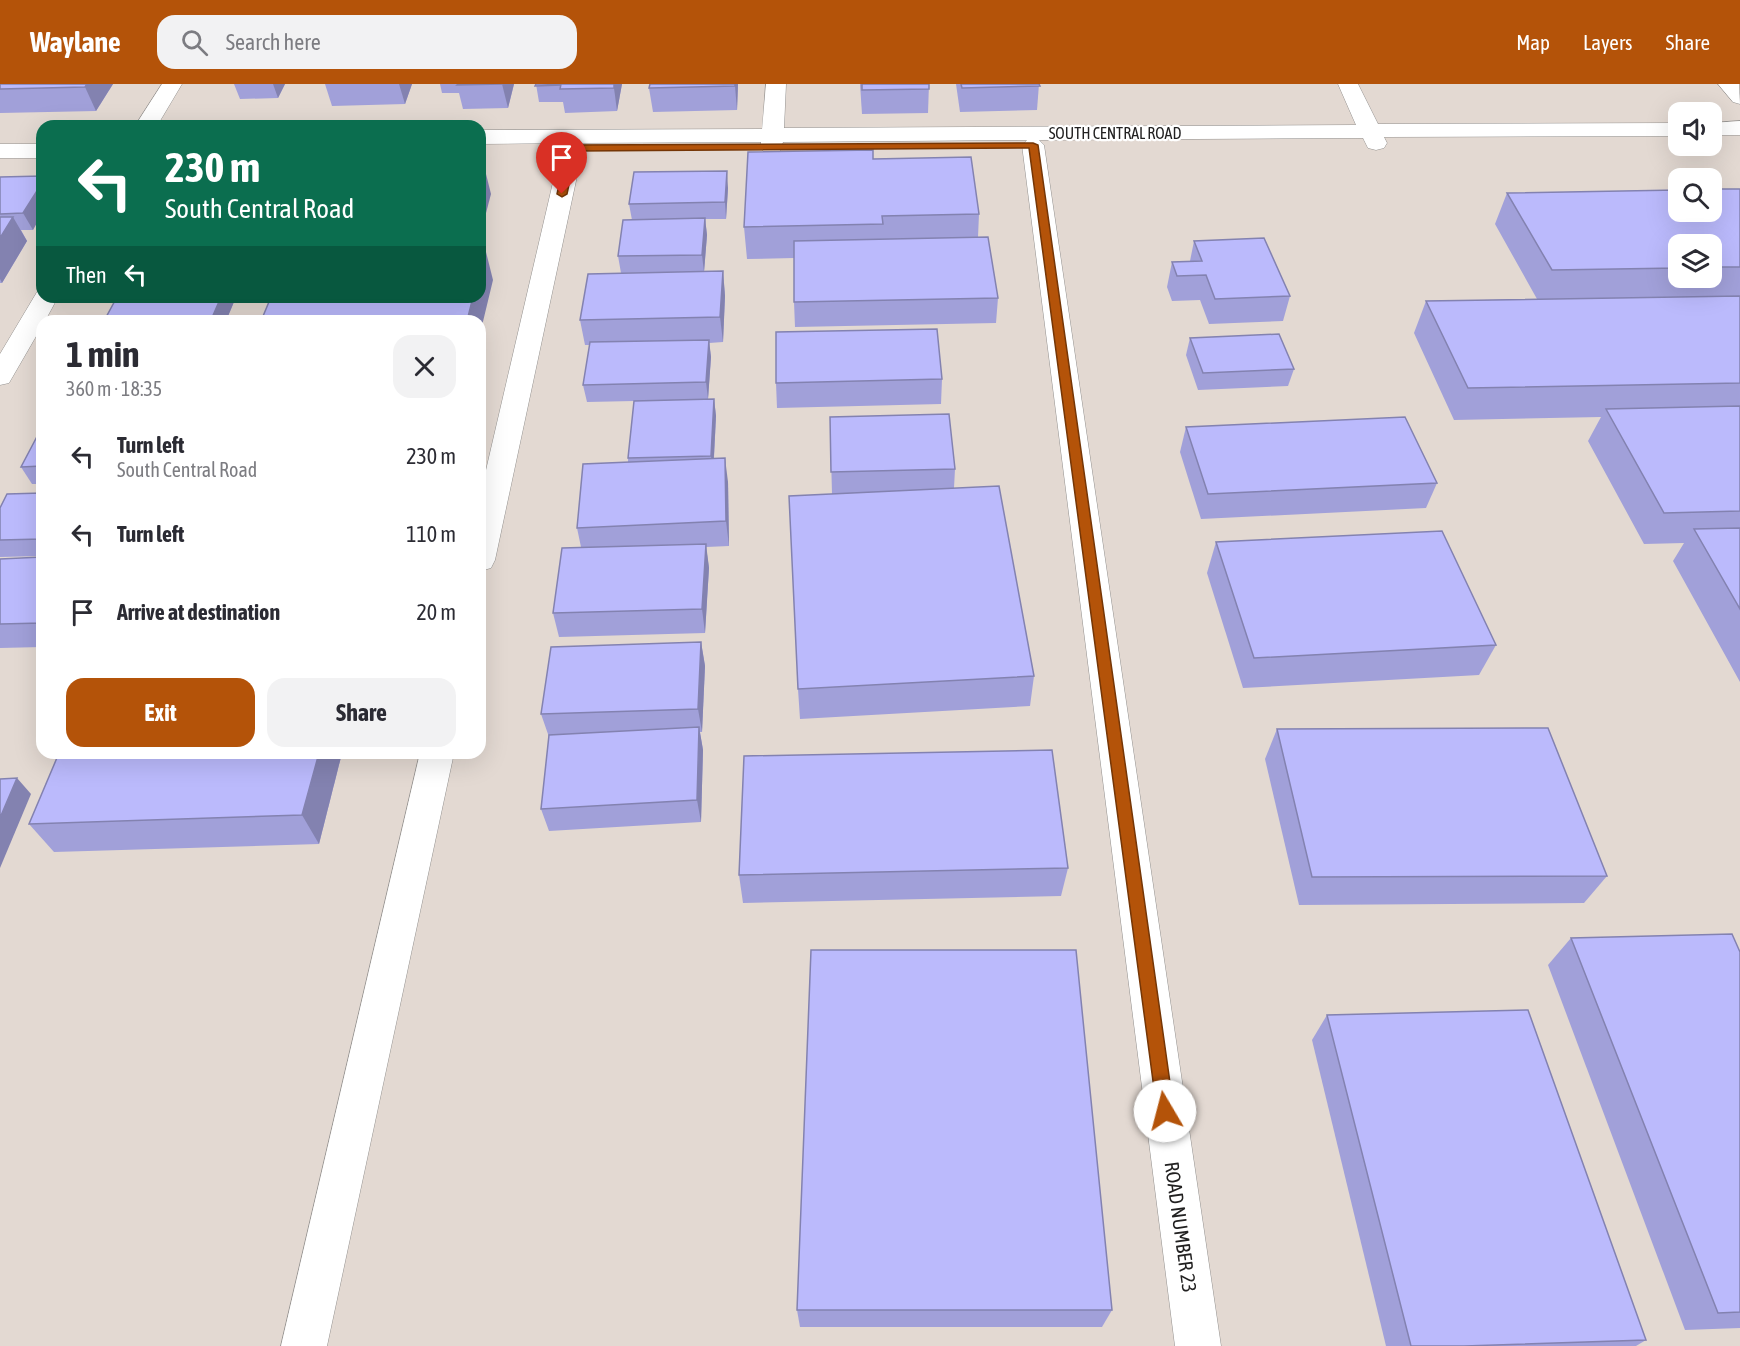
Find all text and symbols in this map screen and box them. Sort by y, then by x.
search box [157,15,577,69]
text: Waylane [30,26,121,58]
icon: search [178,26,211,59]
text: Search here [226,29,321,55]
text: Map [1516,30,1550,54]
text: Layers [1583,30,1633,54]
text: Share [1666,30,1710,54]
map controls [1668,102,1722,288]
button: sound [1668,102,1722,156]
street label: SOUTH CENTRAL ROAD [1049,124,1181,142]
pin [536,132,587,194]
icon: arrive [545,141,578,174]
text: 230 m [165,143,260,191]
icon: left [66,144,144,222]
button: search [1668,168,1722,222]
text: South Central Road [165,193,354,224]
button: layers [1668,234,1722,288]
icon: left [119,258,152,291]
text: Then [66,262,107,288]
text: 1 min [66,333,140,375]
button: close [393,335,456,398]
text: 360 m · 18:35 [66,377,162,400]
text: Turn left [117,432,184,458]
icon: left [66,440,99,473]
text: 230 m [406,443,456,469]
text: South Central Road [117,458,257,481]
icon: left [66,518,99,551]
text: Turn left [117,521,184,547]
text: 110 m [406,521,456,547]
icon: arrive [66,596,99,629]
text: Arrive at destination [117,599,280,625]
text: 20 m [416,599,456,625]
button: Exit [66,678,255,747]
button: Share [267,678,456,747]
position arrow [1133,1079,1197,1143]
street label: ROAD NUMBER 23 [1160,1160,1202,1294]

